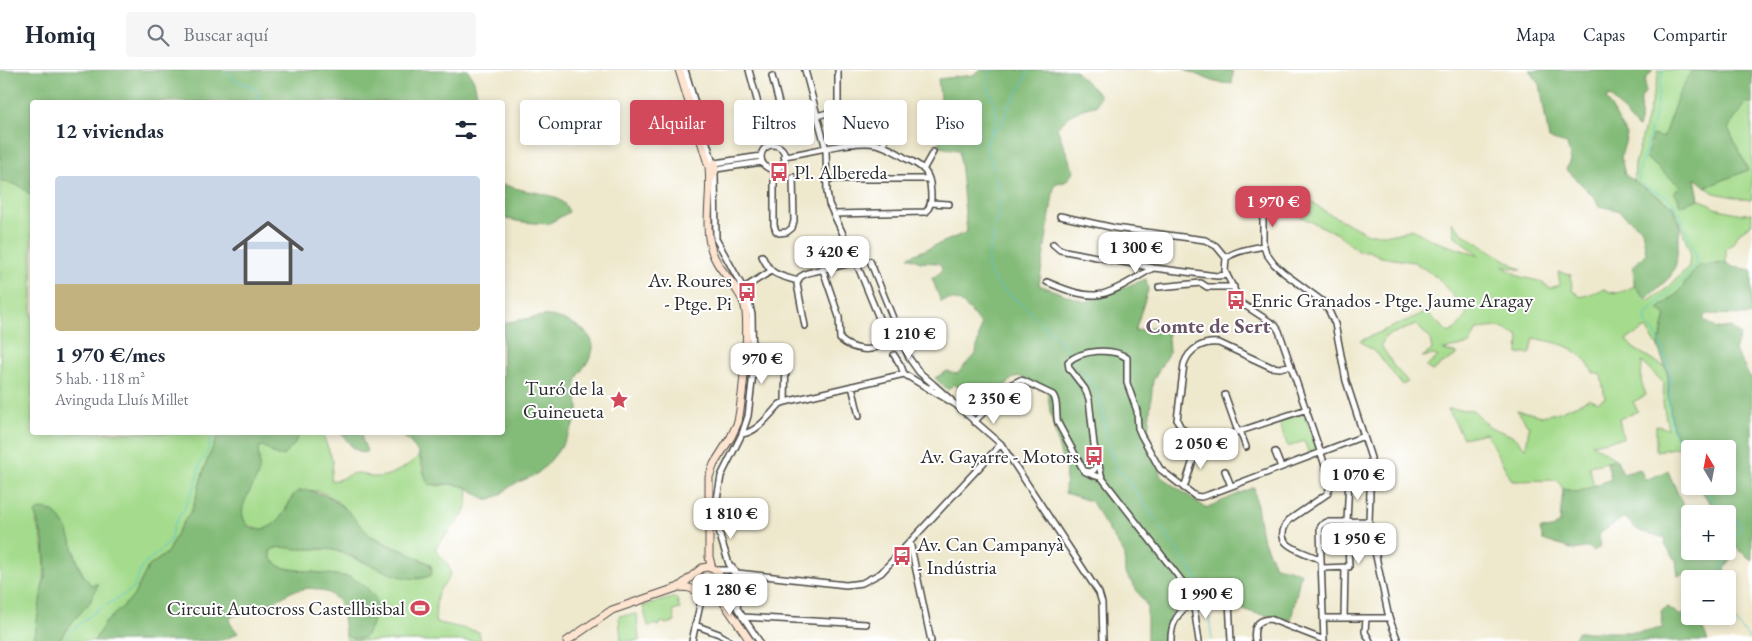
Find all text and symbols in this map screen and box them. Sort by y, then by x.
search box [126,12,476,57]
text: Homiq [25,19,96,50]
icon: search [144,21,172,49]
text: Buscar aquí [184,22,268,47]
text: Mapa [1516,23,1555,46]
text: Capas [1583,23,1625,46]
text: Compartir [1653,23,1727,46]
chip: Comprar [520,100,620,145]
chip: Alquilar [630,100,724,145]
chip: Filtros [734,100,814,145]
chip: Nuevo [824,100,907,145]
chip: Piso [917,100,982,145]
icon: filters [452,116,480,144]
text: 12 viviendas [55,117,164,144]
place label: Pl. Albereda [794,159,888,185]
bus stop icon: Pl. Albereda [768,161,790,183]
pin: 1 970 € [1227,186,1319,228]
text: 1 970 € [1246,191,1300,212]
icon: home [223,208,313,298]
pin: 1 300 € [1090,232,1182,274]
pin: 3 420 € [786,236,878,278]
text: 1 300 € [1109,237,1163,258]
text: 3 420 € [805,241,859,262]
place label: Av. Roures - Ptge. Pi [647,267,732,316]
bus stop icon: Av. Roures - Ptge. Pi [736,281,758,303]
place label: Enric Granados - Ptge. Jaume Aragay [1251,287,1533,313]
bus stop icon: Enric Granados - Ptge. Jaume Aragay [1225,289,1247,311]
district label: Comte de Sert [1146,312,1270,339]
pin: 1 210 € [863,318,955,360]
text: 1 210 € [882,323,936,344]
text: 1 970 €/mes [55,341,165,368]
pin: 970 € [727,342,797,385]
text: 970 € [742,348,783,369]
text: 5 hab. · 118 m² [55,368,145,389]
place label: Turó de la Guineueta [523,375,604,424]
pin: 2 350 € [948,382,1040,425]
text: 2 350 € [967,388,1021,409]
text: Avinguda Lluís Millet [55,389,189,410]
place icon: Turó de la Guineueta [608,389,630,411]
pin: 2 050 € [1155,428,1247,470]
text: 2 050 € [1174,433,1228,454]
north arrow [1681,440,1736,495]
map controls [1681,440,1736,625]
place label: Av. Gayarre - Motors [919,443,1079,469]
bus stop icon: Av. Gayarre - Motors [1083,445,1105,467]
pin: 1 070 € [1312,458,1404,501]
text: 1 070 € [1331,464,1385,485]
pin: 1 810 € [685,498,777,540]
text: 1 810 € [704,503,758,524]
button: + [1681,505,1736,560]
pin: 1 950 € [1313,522,1405,565]
text: 1 950 € [1332,528,1386,549]
place label: Av. Can Campanyà - Indústria [916,531,1064,580]
bus stop icon: Av. Can Campanyà - Indústria [891,545,913,567]
button: − [1681,570,1736,625]
pin: 1 280 € [684,574,776,616]
pin: 1 990 € [1160,578,1252,620]
text: 1 280 € [703,579,757,600]
text: 1 990 € [1179,583,1233,604]
place label: Circuit Autocross Castellbisbal [167,595,405,621]
sports icon: Circuit Autocross Castellbisbal [409,597,431,619]

